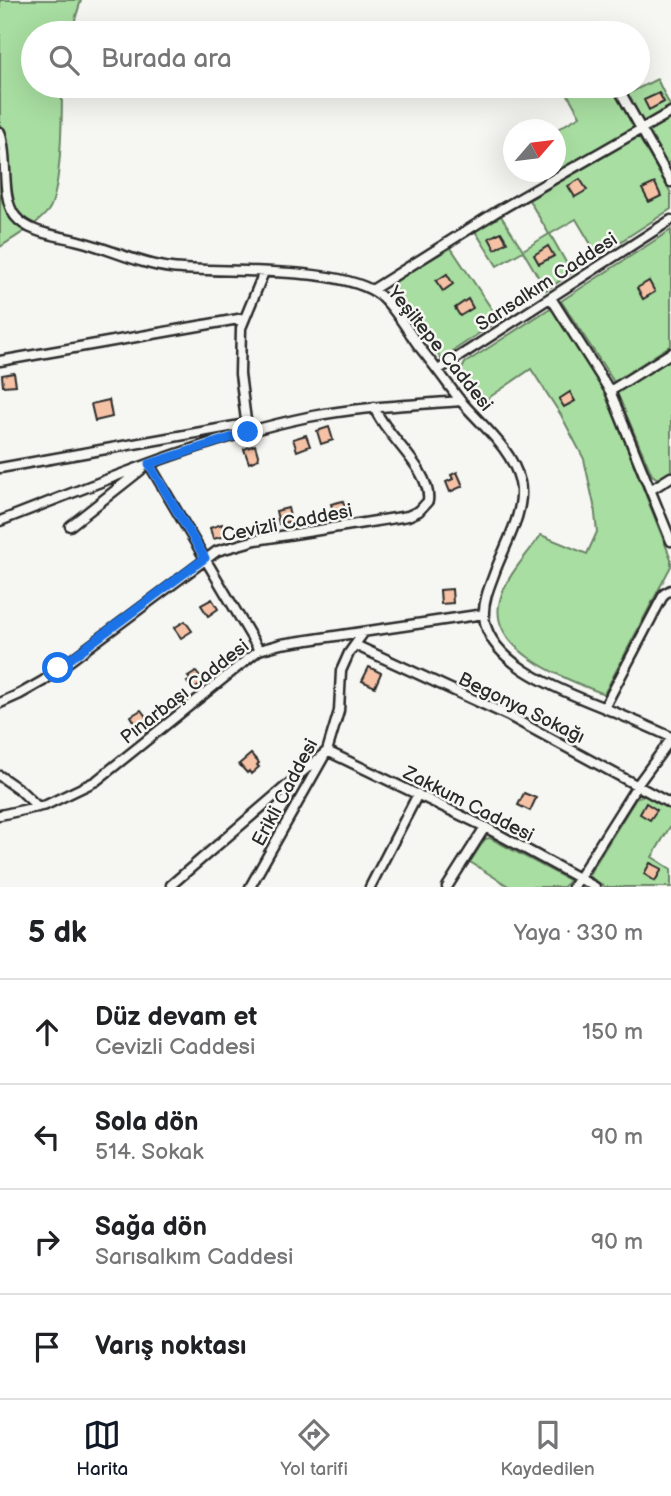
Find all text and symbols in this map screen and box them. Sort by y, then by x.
search box [21,21,650,98]
icon: search [45,41,83,79]
text: Burada ara [101,44,232,75]
north arrow [503,119,566,182]
street label: Sarısalkım Caddesi [472,228,622,337]
street label: Yeşiltepe Caddesi [382,281,497,416]
route end [232,416,263,447]
street label: Cevizli Caddesi [220,500,354,547]
street label: Pınarbaşı Caddesi [116,635,254,749]
route start [42,652,73,683]
street label: Begonya Sokağı [454,668,588,749]
street label: Erikli Caddesi [247,735,323,850]
street label: Zakkum Caddesi [398,761,537,847]
text: 5 dk [28,915,87,951]
text: Yaya · 330 m [514,919,643,947]
text: Düz devam et [95,1002,257,1033]
icon: ahead [28,1013,66,1051]
text: 150 m [582,1018,643,1046]
text: Cevizli Caddesi [95,1033,255,1061]
text: Sola dön [95,1107,199,1138]
icon: left [28,1118,66,1156]
text: 90 m [591,1123,643,1151]
text: 514. Sokak [95,1138,204,1166]
text: Sağa dön [95,1212,207,1243]
icon: right [28,1223,66,1261]
text: 90 m [591,1228,643,1256]
text: Sarısalkım Caddesi [95,1243,293,1271]
icon: arrive [28,1328,66,1366]
text: Varış noktası [95,1331,246,1362]
tab: Harita [76,1416,128,1481]
tab: Yol tarifi [281,1416,348,1481]
tab: Kaydedilen [500,1416,595,1481]

